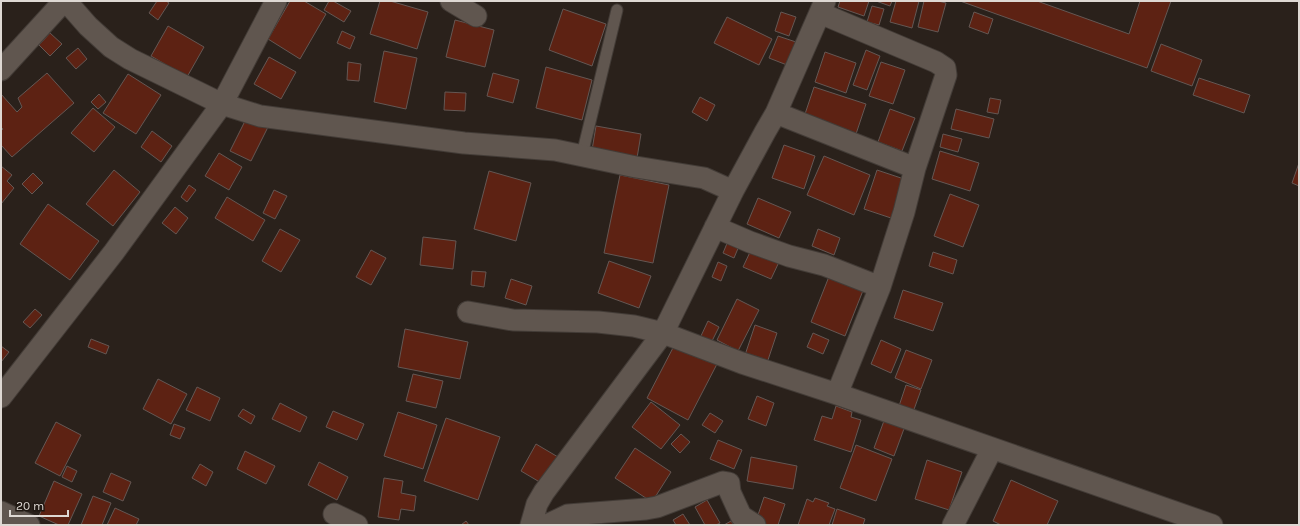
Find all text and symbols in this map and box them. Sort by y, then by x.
scale bar [10,492,68,518]
text: 20 m [16,499,44,513]

